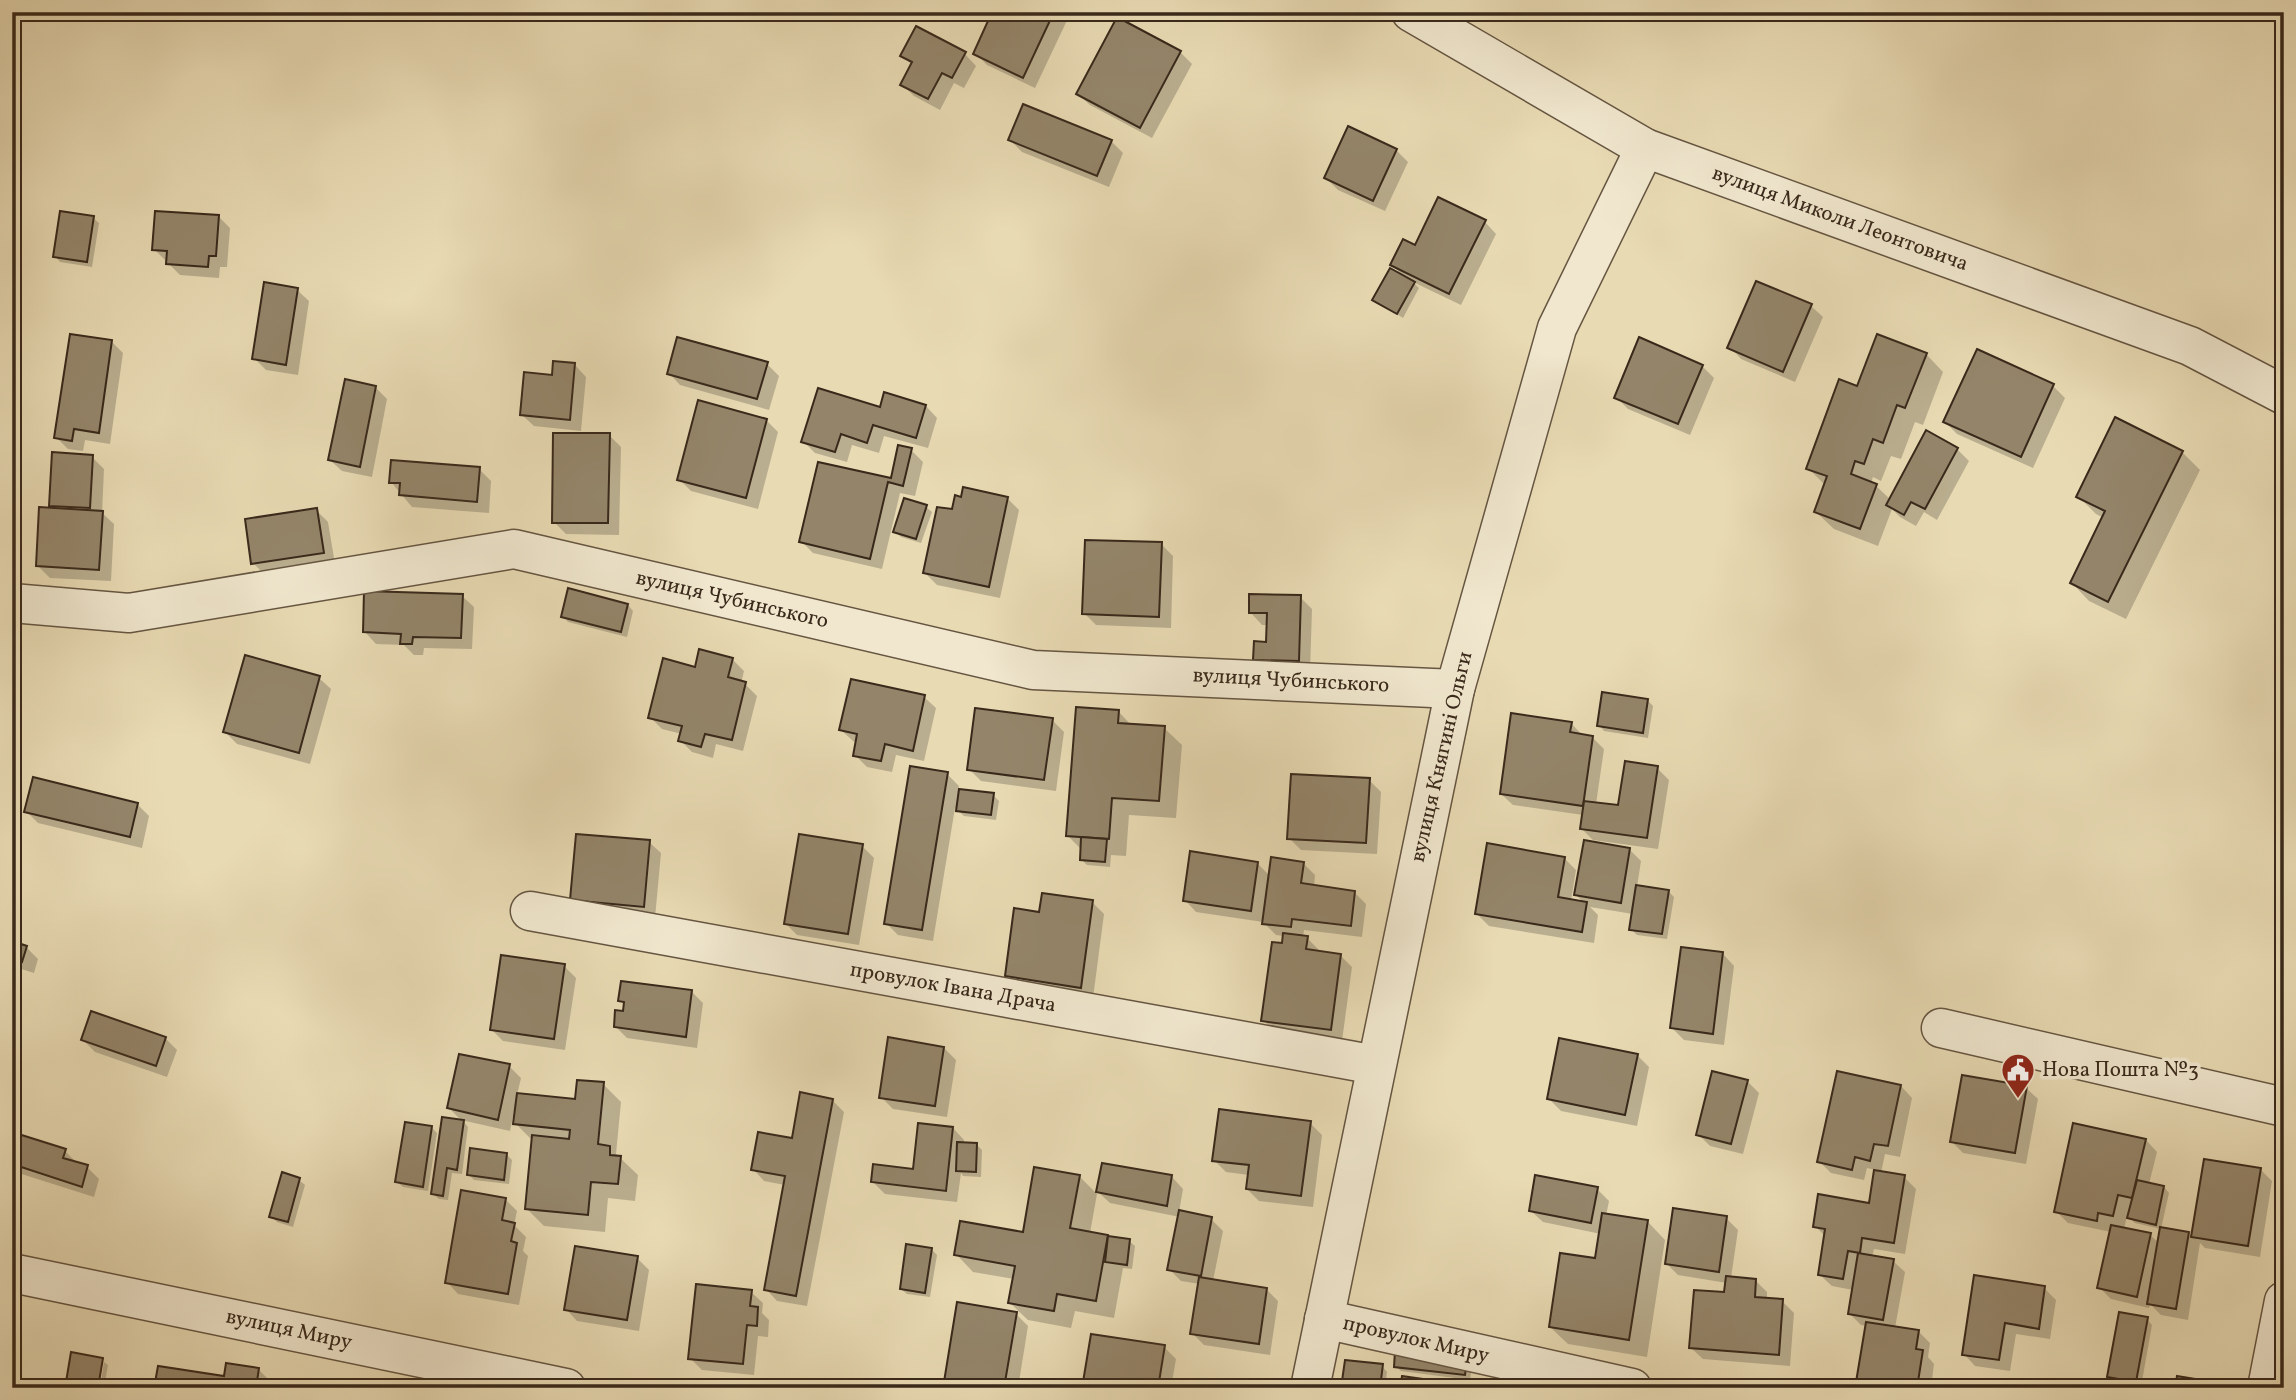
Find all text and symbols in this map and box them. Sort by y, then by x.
street label: вулиця Миколи Леонтовича [1708,159,1972,279]
street label: вулиця Чубинського [633,564,831,636]
street label: вулиця Княгині Ольги [1404,649,1480,865]
street label: вулиця Чубинського [1192,661,1390,701]
street label: провулок Івана Драча [848,956,1058,1020]
public building icon: Нова Пошта №3 [1999,1051,2037,1100]
place label: Нова Пошта №3 [2042,1056,2199,1085]
street label: вулиця Миру [223,1302,355,1358]
street label: провулок Миру [1340,1309,1493,1371]

